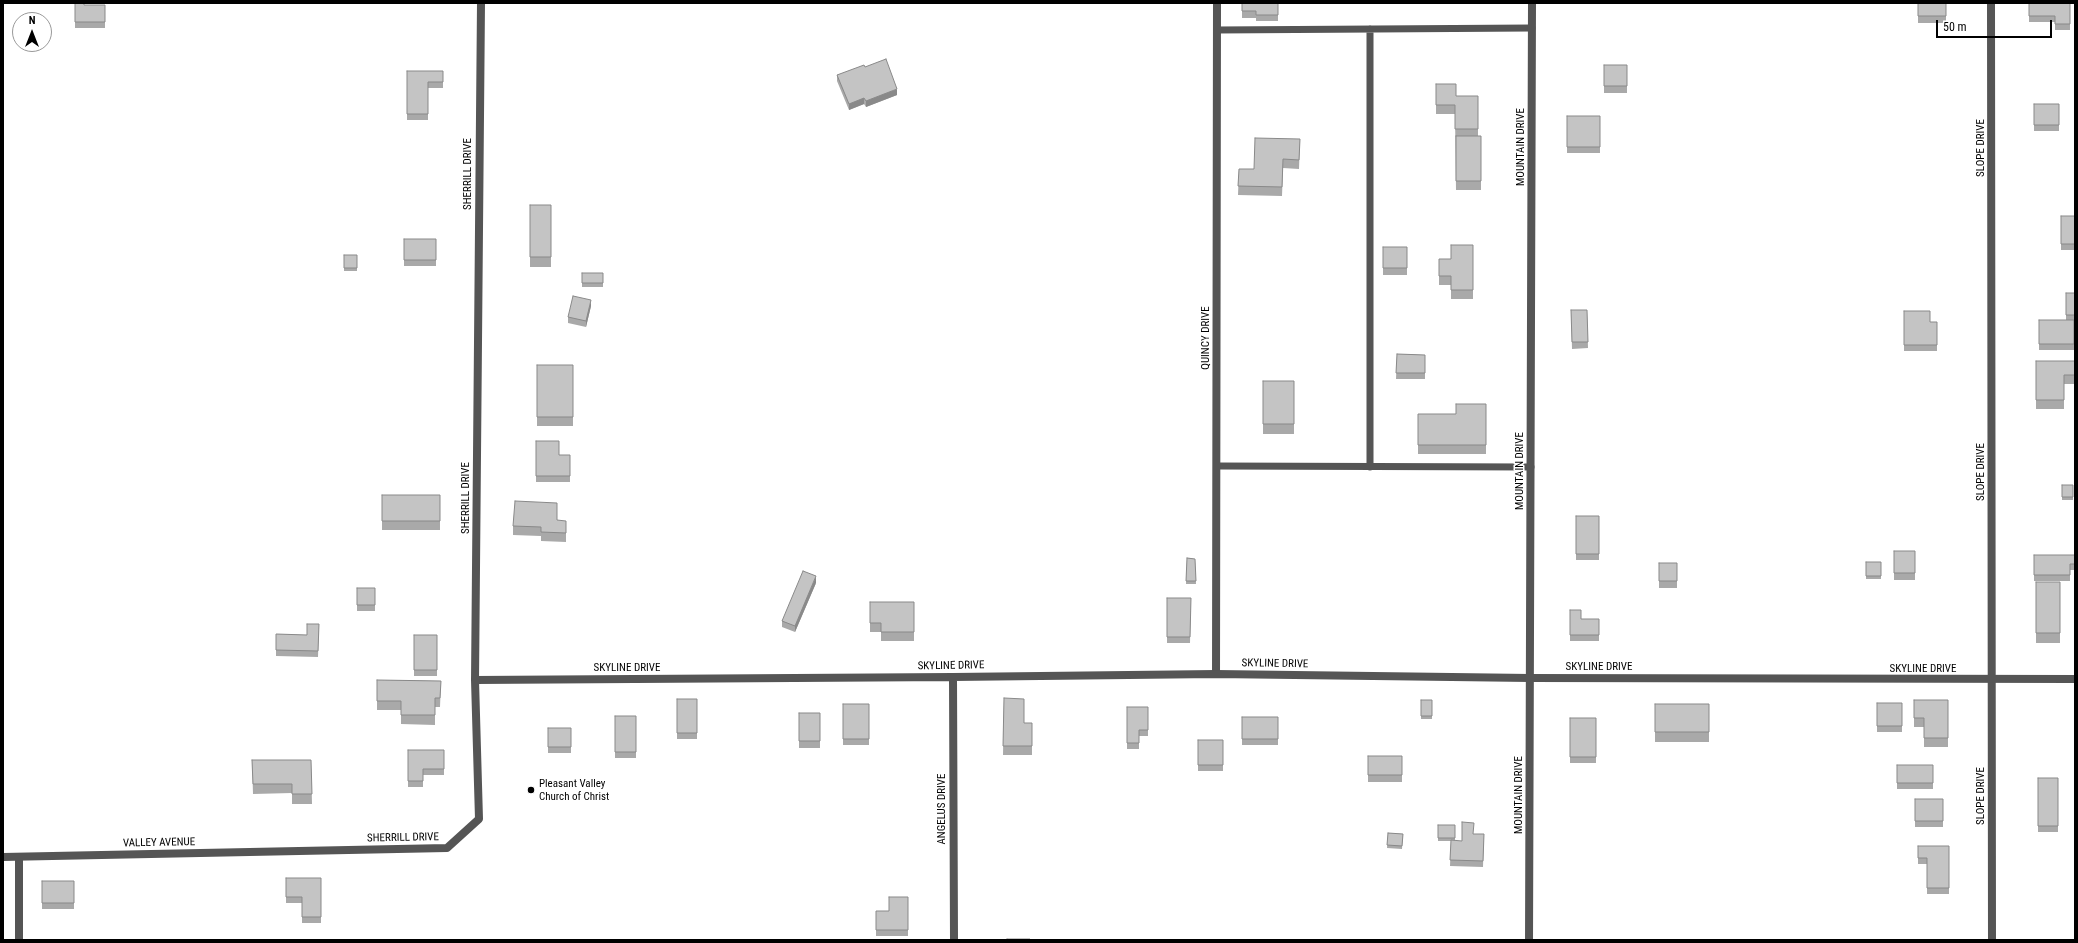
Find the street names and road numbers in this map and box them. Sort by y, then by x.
street label: MOUNTAIN DRIVE [1514,108,1528,186]
street label: SLOPE DRIVE [1974,119,1988,177]
street label: SHERRILL DRIVE [461,138,475,210]
street label: QUINCY DRIVE [1199,306,1213,370]
street label: MOUNTAIN DRIVE [1513,432,1527,510]
street label: SLOPE DRIVE [1974,443,1988,501]
street label: SHERRILL DRIVE [459,462,473,534]
street label: SKYLINE DRIVE [1242,657,1308,671]
street label: SKYLINE DRIVE [918,659,984,673]
street label: SKYLINE DRIVE [1566,660,1632,674]
street label: SKYLINE DRIVE [594,661,660,675]
street label: SKYLINE DRIVE [1890,662,1956,676]
street label: MOUNTAIN DRIVE [1512,756,1526,834]
street label: SLOPE DRIVE [1974,767,1988,825]
street label: ANGELUS DRIVE [935,774,949,844]
street label: SHERRILL DRIVE [367,831,439,845]
street label: VALLEY AVENUE [123,836,195,850]

